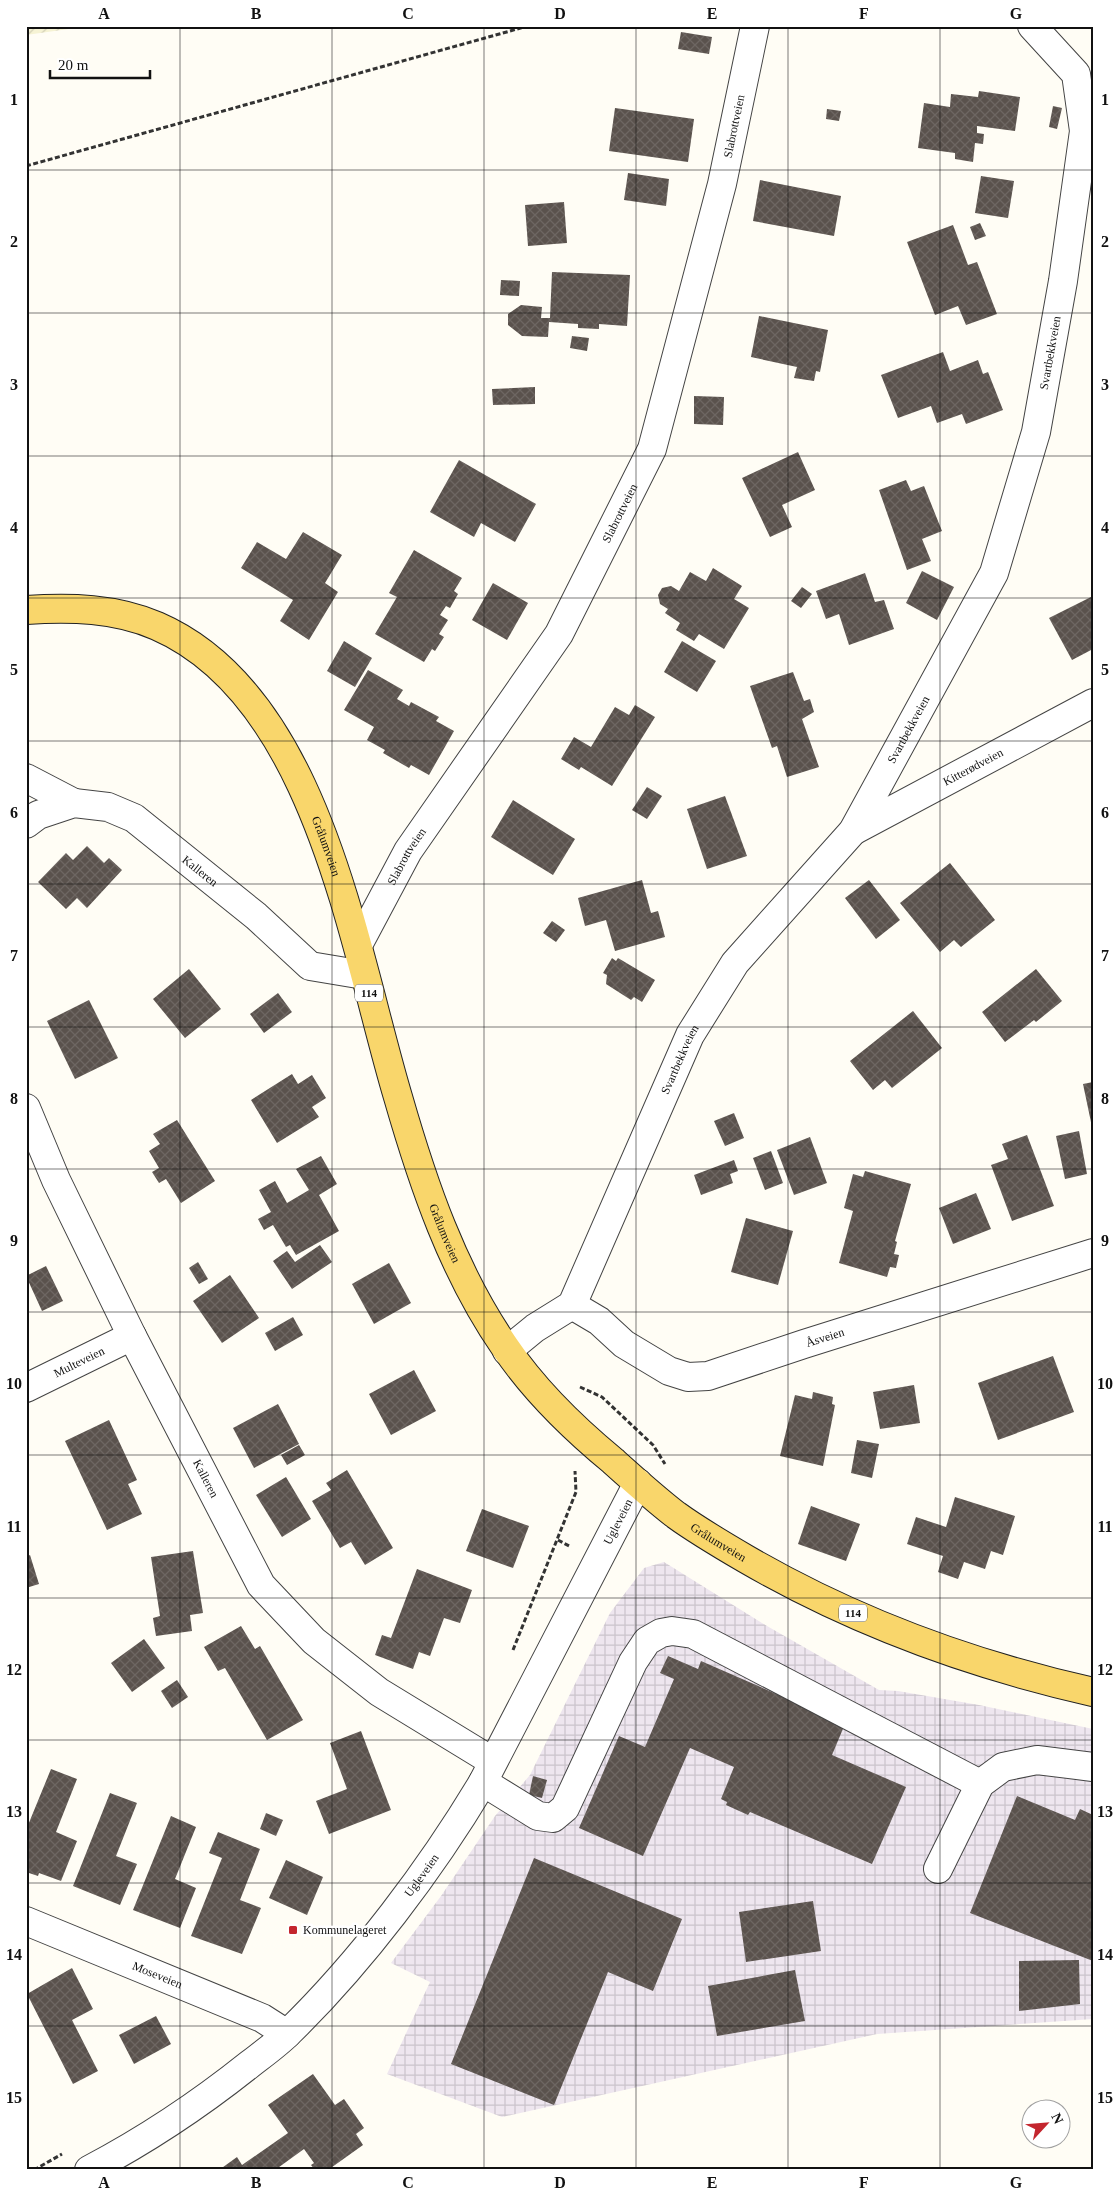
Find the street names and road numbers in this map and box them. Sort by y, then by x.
street label: Slabrottveien [721,93,747,159]
street label: Svartbekkveien [1037,315,1064,391]
street label: Slabrottveien [599,481,640,545]
street label: Svartbekkveien [884,693,932,766]
street label: Kitterødveien [941,745,1005,789]
street label: Grålumveien [309,814,343,878]
street label: Slabrottveien [384,825,429,887]
street label: Kalleren [179,853,220,889]
road number: 114 [355,984,383,1001]
street label: Svartbekkveien [658,1022,702,1096]
street label: Grålumveien [426,1202,463,1265]
street label: Åsveien [804,1325,846,1350]
street label: Multeveien [51,1344,107,1380]
street label: Kalleren [190,1457,222,1500]
street label: Ugleveien [600,1497,636,1547]
street label: Grålumveien [688,1520,749,1565]
road number: 114 [839,1605,867,1622]
street label: Ugleveien [402,1851,442,1899]
street label: Moseveien [130,1958,184,1991]

